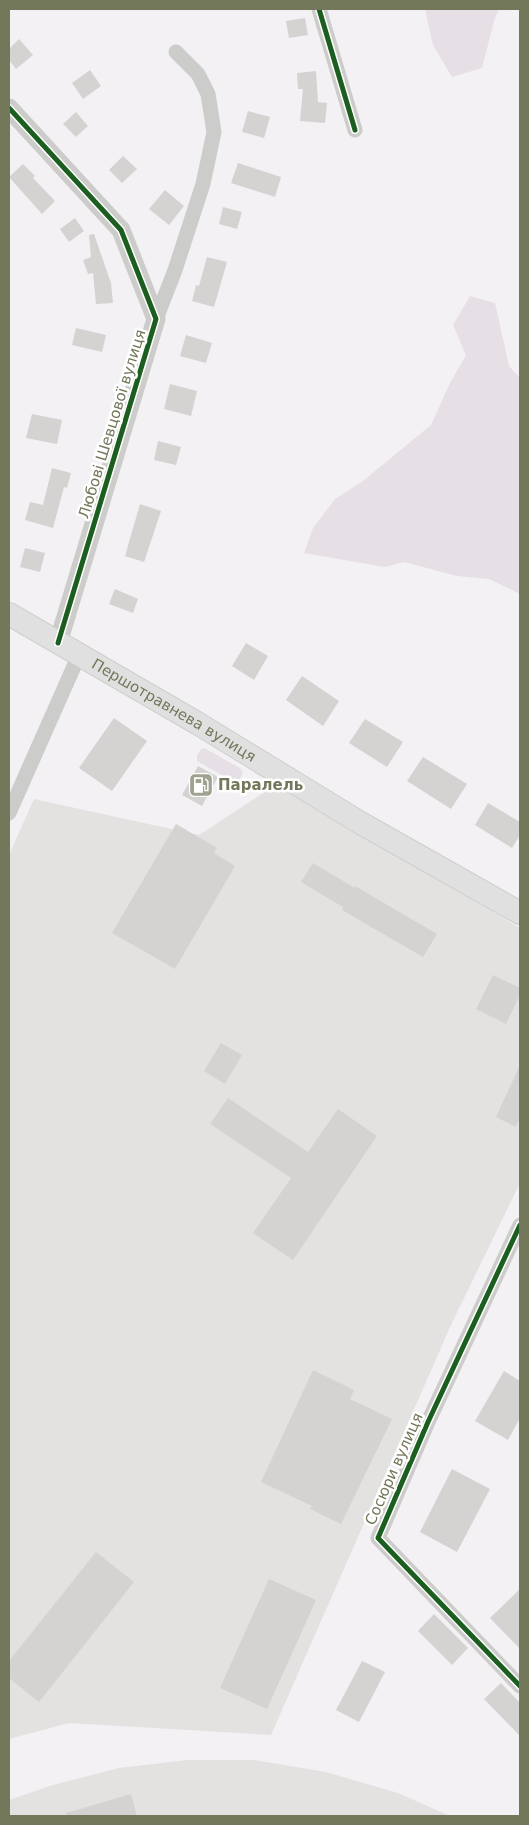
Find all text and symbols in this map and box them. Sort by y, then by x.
street label: Любові Шевцової вулиця [75,327,149,521]
street label: Першотравнева вулиця [89,655,259,766]
fuel station icon: Паралель [188,772,214,798]
place label: Паралель [218,776,303,794]
street label: Сосюри вулиця [361,1410,427,1528]

